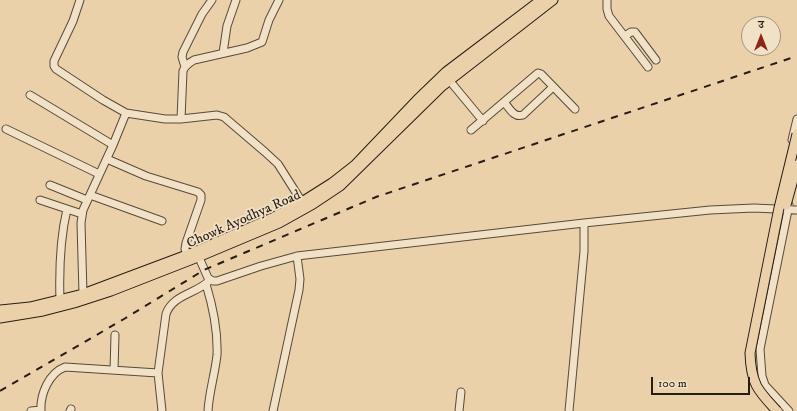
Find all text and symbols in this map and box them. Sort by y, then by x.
north arrow [741,16,781,56]
text: उ [758,18,764,32]
street label: Chowk Ayodhya Road [184,187,304,253]
scale bar [653,369,752,395]
text: 100 m [658,376,687,391]

